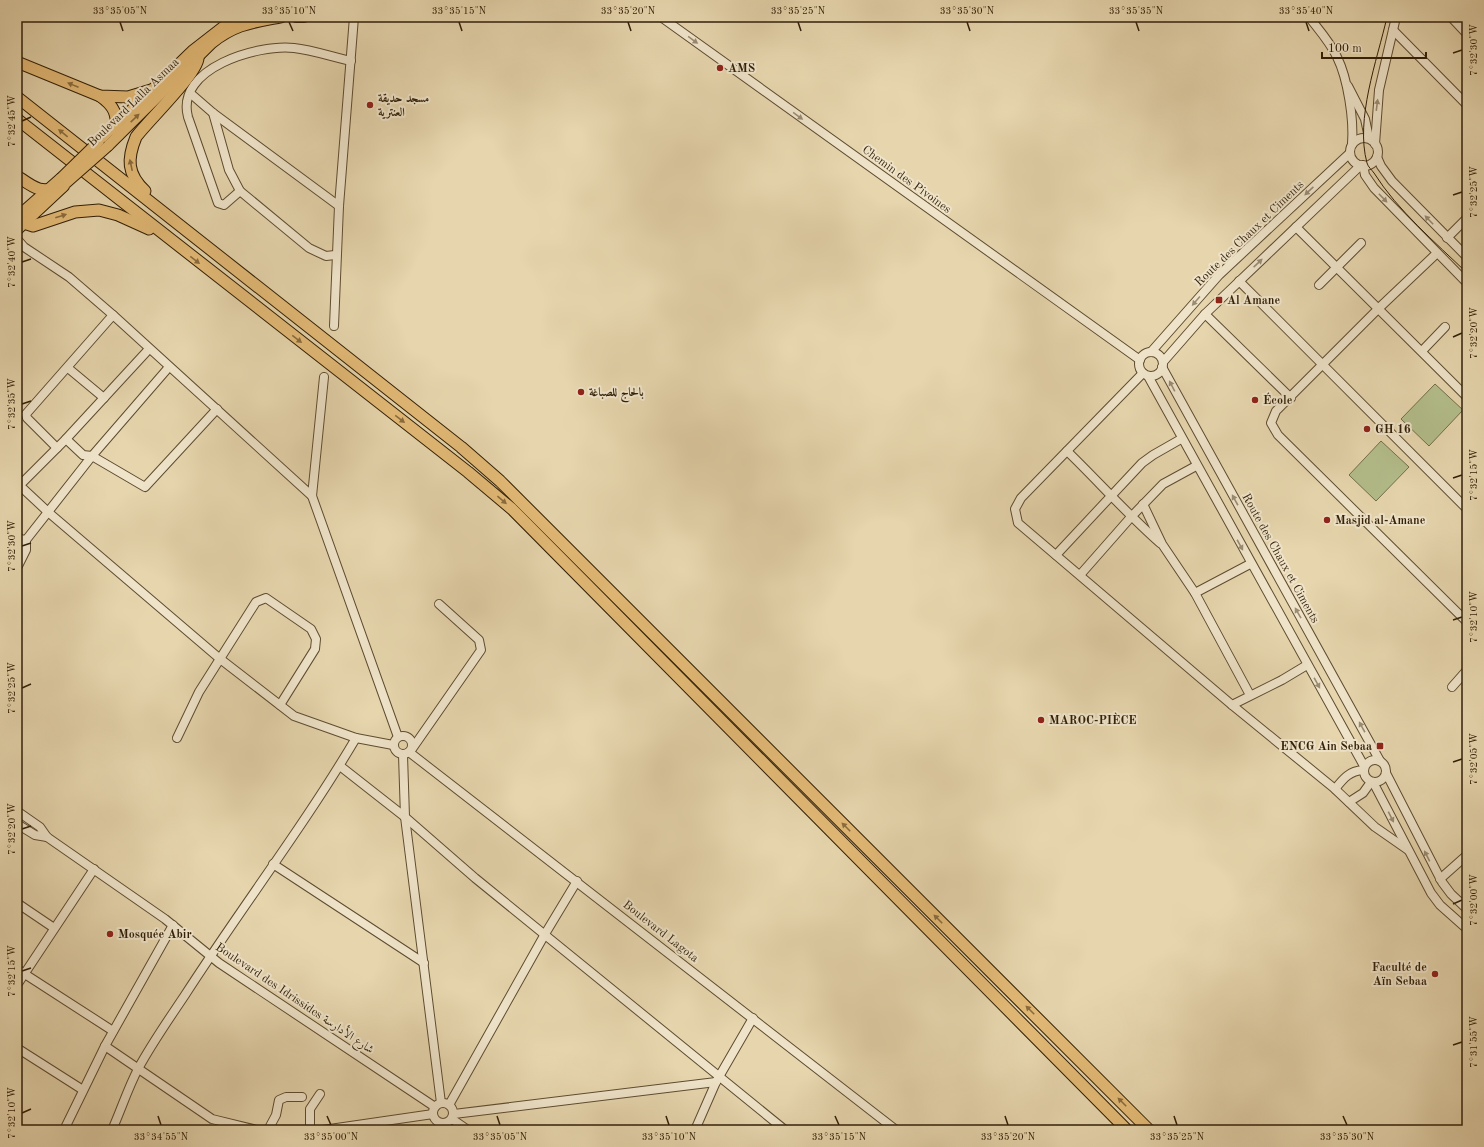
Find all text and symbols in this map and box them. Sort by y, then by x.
text: 33°35'05"N [93,6,148,16]
text: 33°35'10"N [262,6,317,16]
text: 33°35'15"N [432,6,487,16]
text: 33°35'20"N [601,6,656,16]
text: 33°35'25"N [771,6,826,16]
text: 33°35'30"N [940,6,995,16]
text: 33°35'35"N [1109,6,1164,16]
text: 33°35'40"N [1279,6,1334,16]
text: 7°32'30"W [1469,24,1479,76]
scale bar [1322,34,1426,60]
one-way arrow [687,36,698,44]
text: 100 m [1328,43,1362,55]
street label: Boulevard Lalla Asmaa [86,56,182,149]
marker: AMS [715,63,725,73]
place label: AMS [728,63,755,75]
one-way arrow [68,82,79,88]
place label: مسجد حديقة العنترية [378,93,430,120]
text: 7°32'45"W [7,95,17,147]
one-way arrow [1374,99,1380,111]
marker: مسجد حديقة العنترية [365,100,375,110]
one-way arrow [793,111,804,120]
one-way arrow [130,113,140,123]
one-way arrow [57,129,68,138]
street label: Chemin des Pivoines [860,144,953,216]
one-way arrow [127,159,133,172]
text: 7°32'25"W [1469,166,1479,218]
street label: Route des Chaux et Ciments [1193,179,1306,289]
one-way arrow [1304,187,1314,196]
one-way arrow [1378,193,1388,203]
one-way arrow [55,213,67,219]
one-way arrow [1425,214,1434,225]
text: 7°32'40"W [7,236,17,288]
one-way arrow [189,255,200,264]
one-way arrow [1253,258,1263,268]
marker: Al Amane [1214,295,1224,305]
place label: Al Amane [1227,295,1281,307]
one-way arrow [1192,297,1201,306]
text: 7°32'20"W [1469,307,1479,359]
one-way arrow [292,335,303,344]
text: 7°32'35"W [7,378,17,430]
one-way arrow [1169,380,1175,392]
place label: بالحاج للصباغة [589,386,644,403]
marker: بالحاج للصباغة [576,387,586,397]
place label: École [1263,392,1293,407]
marker: École [1250,395,1260,405]
one-way arrow [394,415,405,424]
marker: GH 16 [1362,424,1372,434]
place label: GH 16 [1375,424,1411,436]
text: 7°32'15"W [1469,449,1479,501]
street label: Route des Chaux et Ciments [1239,492,1321,625]
one-way arrow [1231,494,1238,506]
one-way arrow [496,496,507,505]
marker: Masjid al-Amane [1322,515,1332,525]
place label: Masjid al-Amane [1335,515,1426,527]
text: 7°32'30"W [7,520,17,572]
one-way arrow [1237,539,1243,551]
text: 7°32'10"W [1469,591,1479,643]
one-way arrow [1295,607,1302,619]
text: 7°32'25"W [7,662,17,714]
one-way arrow [1314,677,1321,689]
place label: MAROC-PIÈCE [1049,712,1137,727]
marker: MAROC-PIÈCE [1036,715,1046,725]
one-way arrow [1358,721,1365,733]
text: 7°32'05"W [1469,733,1479,785]
place label: ENCG Ain Sebaa [1280,741,1372,753]
marker: ENCG Ain Sebaa [1375,741,1385,751]
text: 7°32'20"W [7,803,17,855]
one-way arrow [1387,811,1394,823]
one-way arrow [841,822,851,832]
one-way arrow [1424,850,1431,861]
text: 7°32'00"W [1469,874,1479,926]
street label: Boulevard Lagota [620,899,701,965]
one-way arrow [933,914,943,923]
marker: Mosquée Abir [105,929,115,939]
place label: Mosquée Abir [118,929,192,941]
street label: Boulevard des Idrissides شارع الأدارسة [211,938,378,1060]
text: 7°32'15"W [7,945,17,997]
place label: Faculté de Aïn Sebaa [1372,962,1427,988]
marker: Faculté de Aïn Sebaa [1430,969,1440,979]
one-way arrow [1025,1006,1035,1015]
text: 7°31'55"W [1469,1016,1479,1068]
text: 7°32'10"W [7,1087,17,1139]
one-way arrow [1117,1097,1127,1107]
text: 33°34'55"N [134,1132,189,1142]
text: 33°35'00"N [304,1132,359,1142]
text: 33°35'05"N [473,1132,528,1142]
text: 33°35'10"N [642,1132,697,1142]
text: 33°35'15"N [812,1132,867,1142]
text: 33°35'20"N [981,1132,1036,1142]
text: 33°35'25"N [1150,1132,1205,1142]
text: 33°35'30"N [1320,1132,1375,1142]

